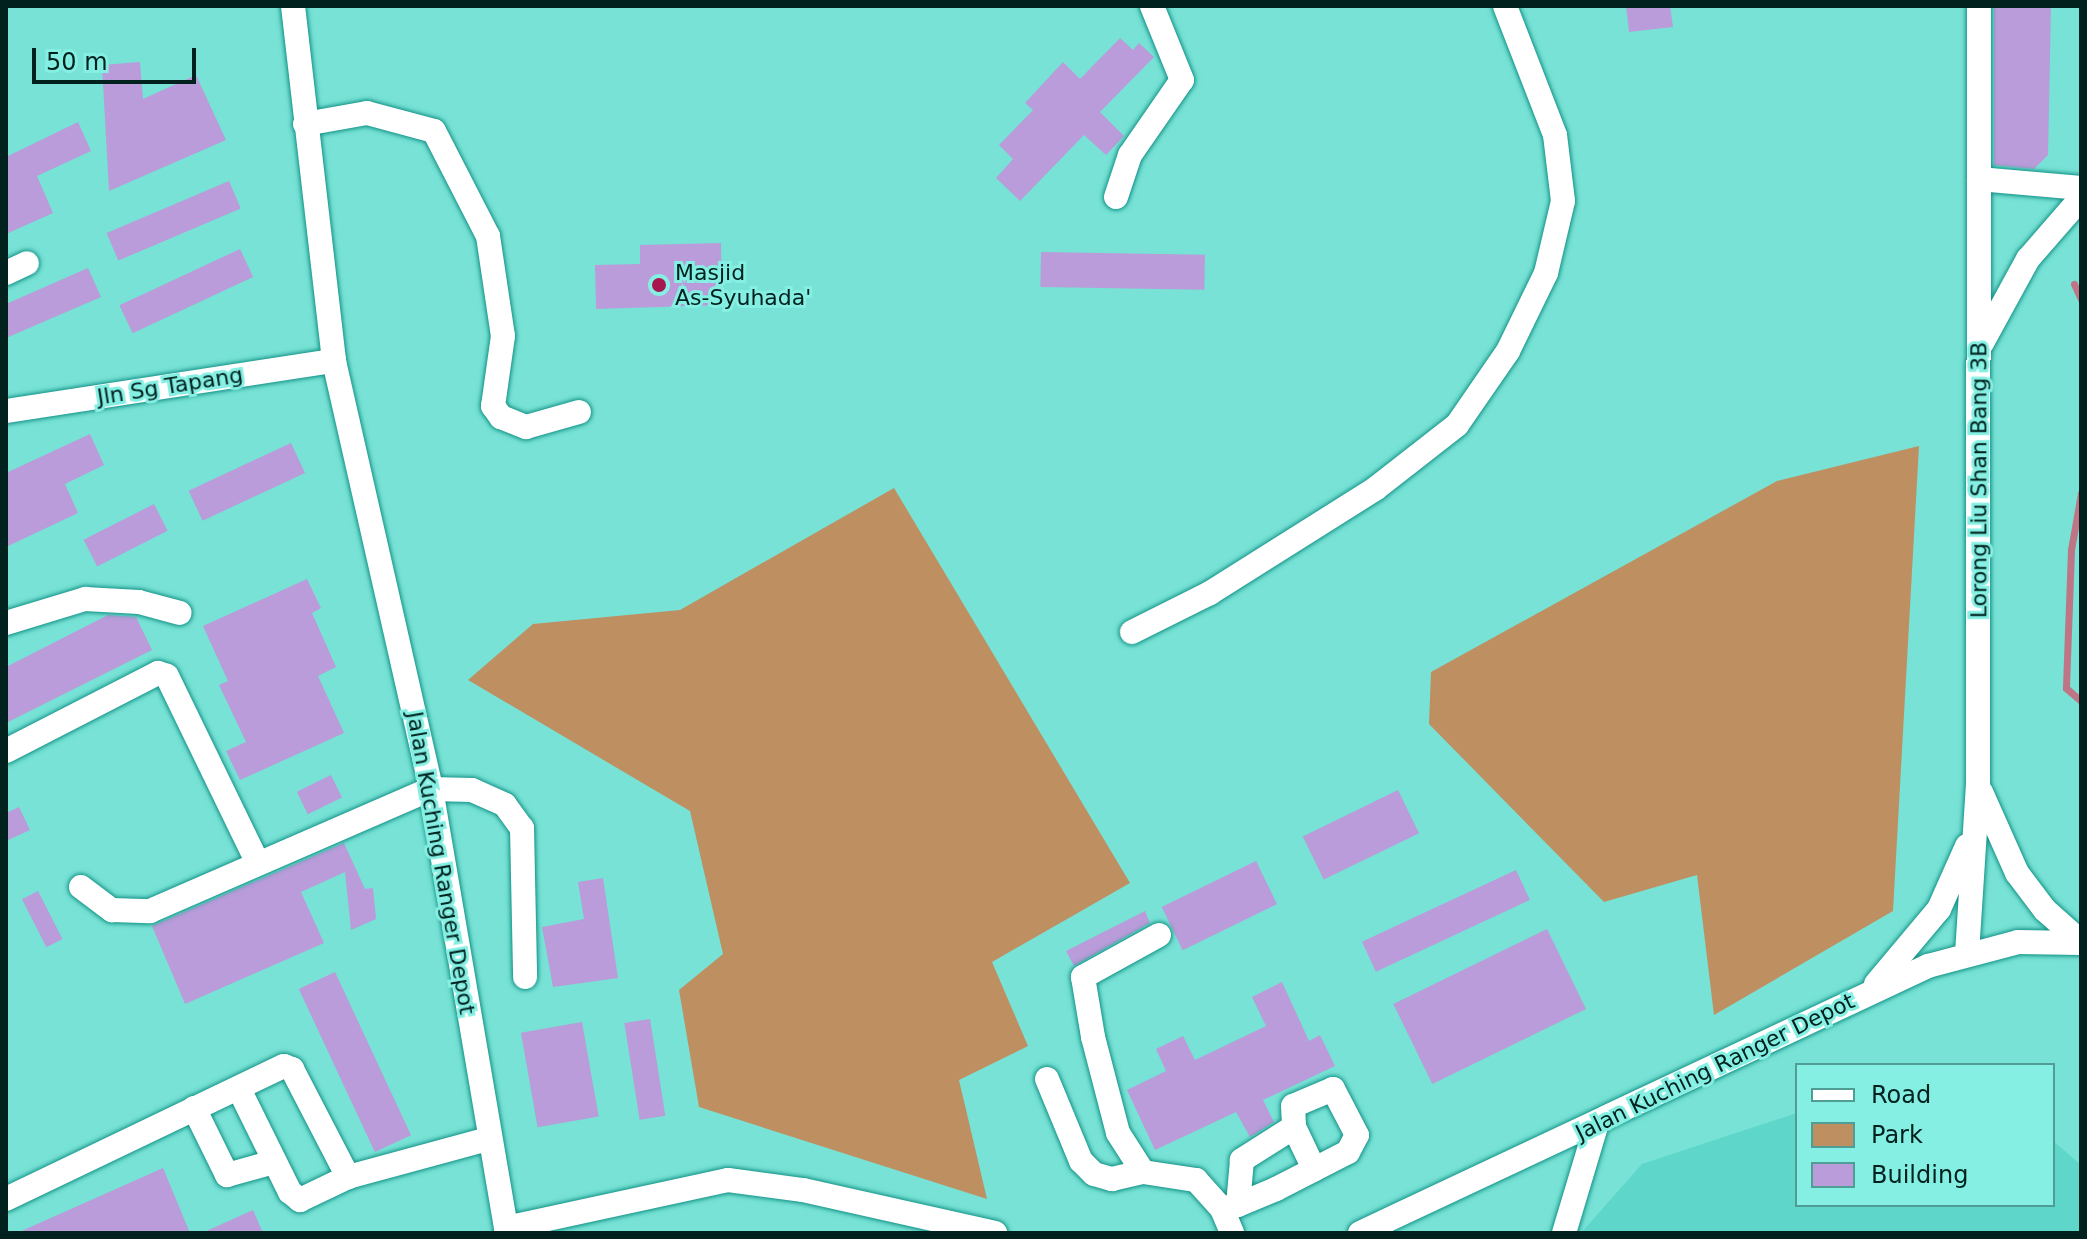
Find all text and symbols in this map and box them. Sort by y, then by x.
scale bar [36,32,200,82]
text: 50 m [46,48,108,76]
place label: Masjid As-Syuhada' [675,259,811,310]
marker: Masjid As-Syuhada' [650,276,668,294]
street label: Lorong Liu Shan Bang 3B [1966,342,1992,618]
street label: Jln Sg Tapang [95,361,245,411]
street label: Jalan Kuching Ranger Depot [401,709,481,1017]
street label: Jalan Kuching Ranger Depot [1571,988,1859,1146]
legend [1795,1063,2055,1207]
text: Road [1871,1081,1931,1109]
text: Park [1871,1121,1923,1149]
text: Building [1871,1161,1968,1189]

